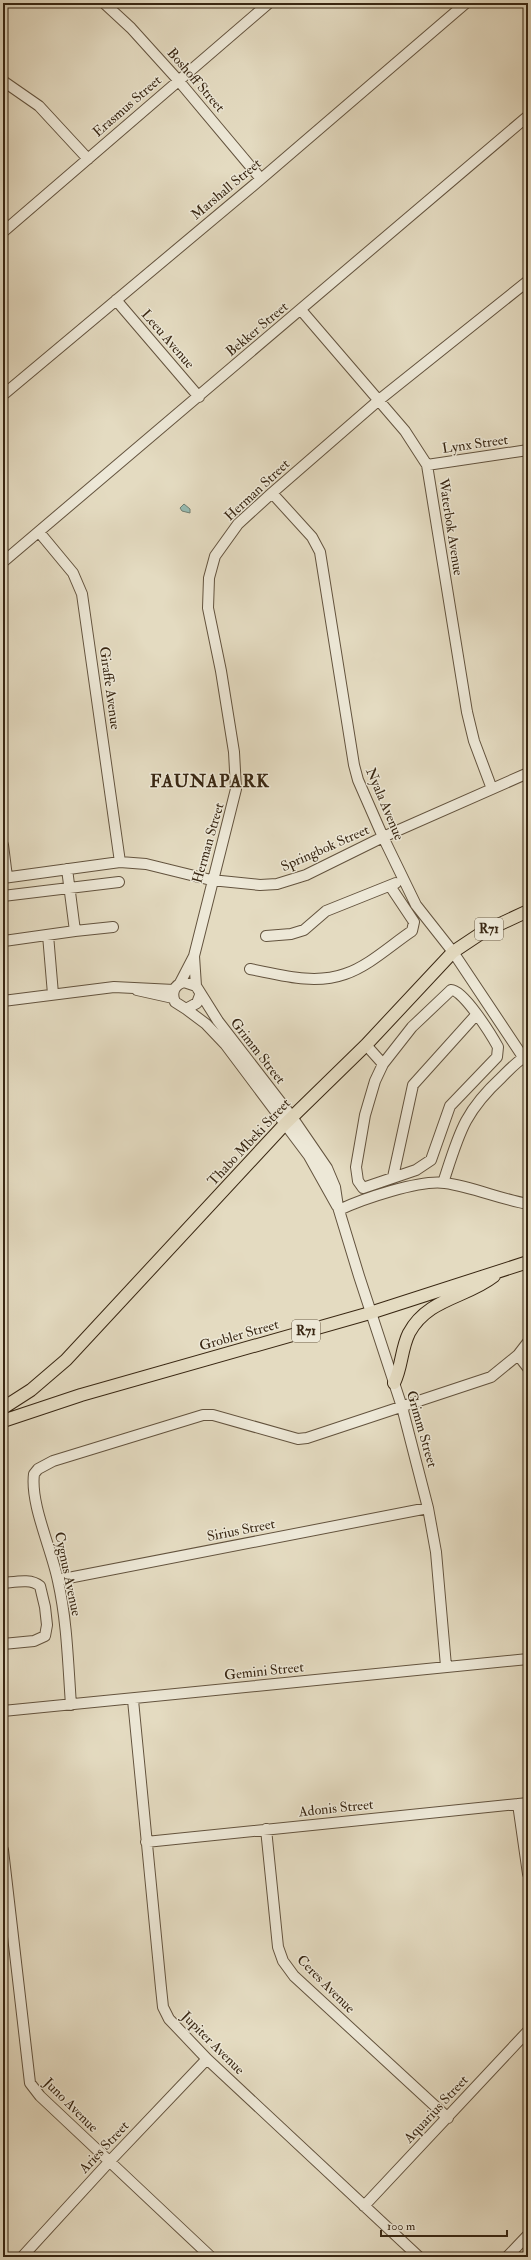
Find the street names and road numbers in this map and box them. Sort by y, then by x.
street label: Boshoff Street [164,44,229,116]
street label: Erasmus Street [89,71,165,140]
street label: Marshall Street [188,155,265,223]
street label: Bekker Street [222,298,292,360]
street label: Leeu Avenue [138,306,198,372]
street label: Lynx Street [441,431,510,458]
street label: Herman Street [221,455,293,524]
street label: Waterbok Avenue [435,476,467,577]
street label: Giraffe Avenue [96,645,124,731]
street label: Nyala Avenue [361,765,408,843]
street label: Herman Street [188,800,228,885]
street label: Springbok Street [278,821,373,876]
road number: R71 [475,918,503,940]
street label: Grimm Street [227,1015,289,1088]
street label: Thabo Mbeki Street [204,1094,294,1189]
street label: Grobler Street [197,1315,281,1354]
road number: R71 [292,1320,320,1342]
street label: Grimm Street [403,1389,441,1470]
street label: Sirius Street [205,1515,277,1545]
street label: Cygnus Avenue [50,1530,85,1618]
street label: Gemini Street [223,1658,305,1684]
street label: Adonis Street [297,1796,375,1820]
street label: Ceres Avenue [293,1951,359,2017]
street label: Jupiter Avenue [176,2007,248,2079]
street label: Aquarius Street [400,2071,472,2147]
street label: Juno Avenue [40,2074,102,2136]
street label: Aries Street [75,2117,133,2177]

